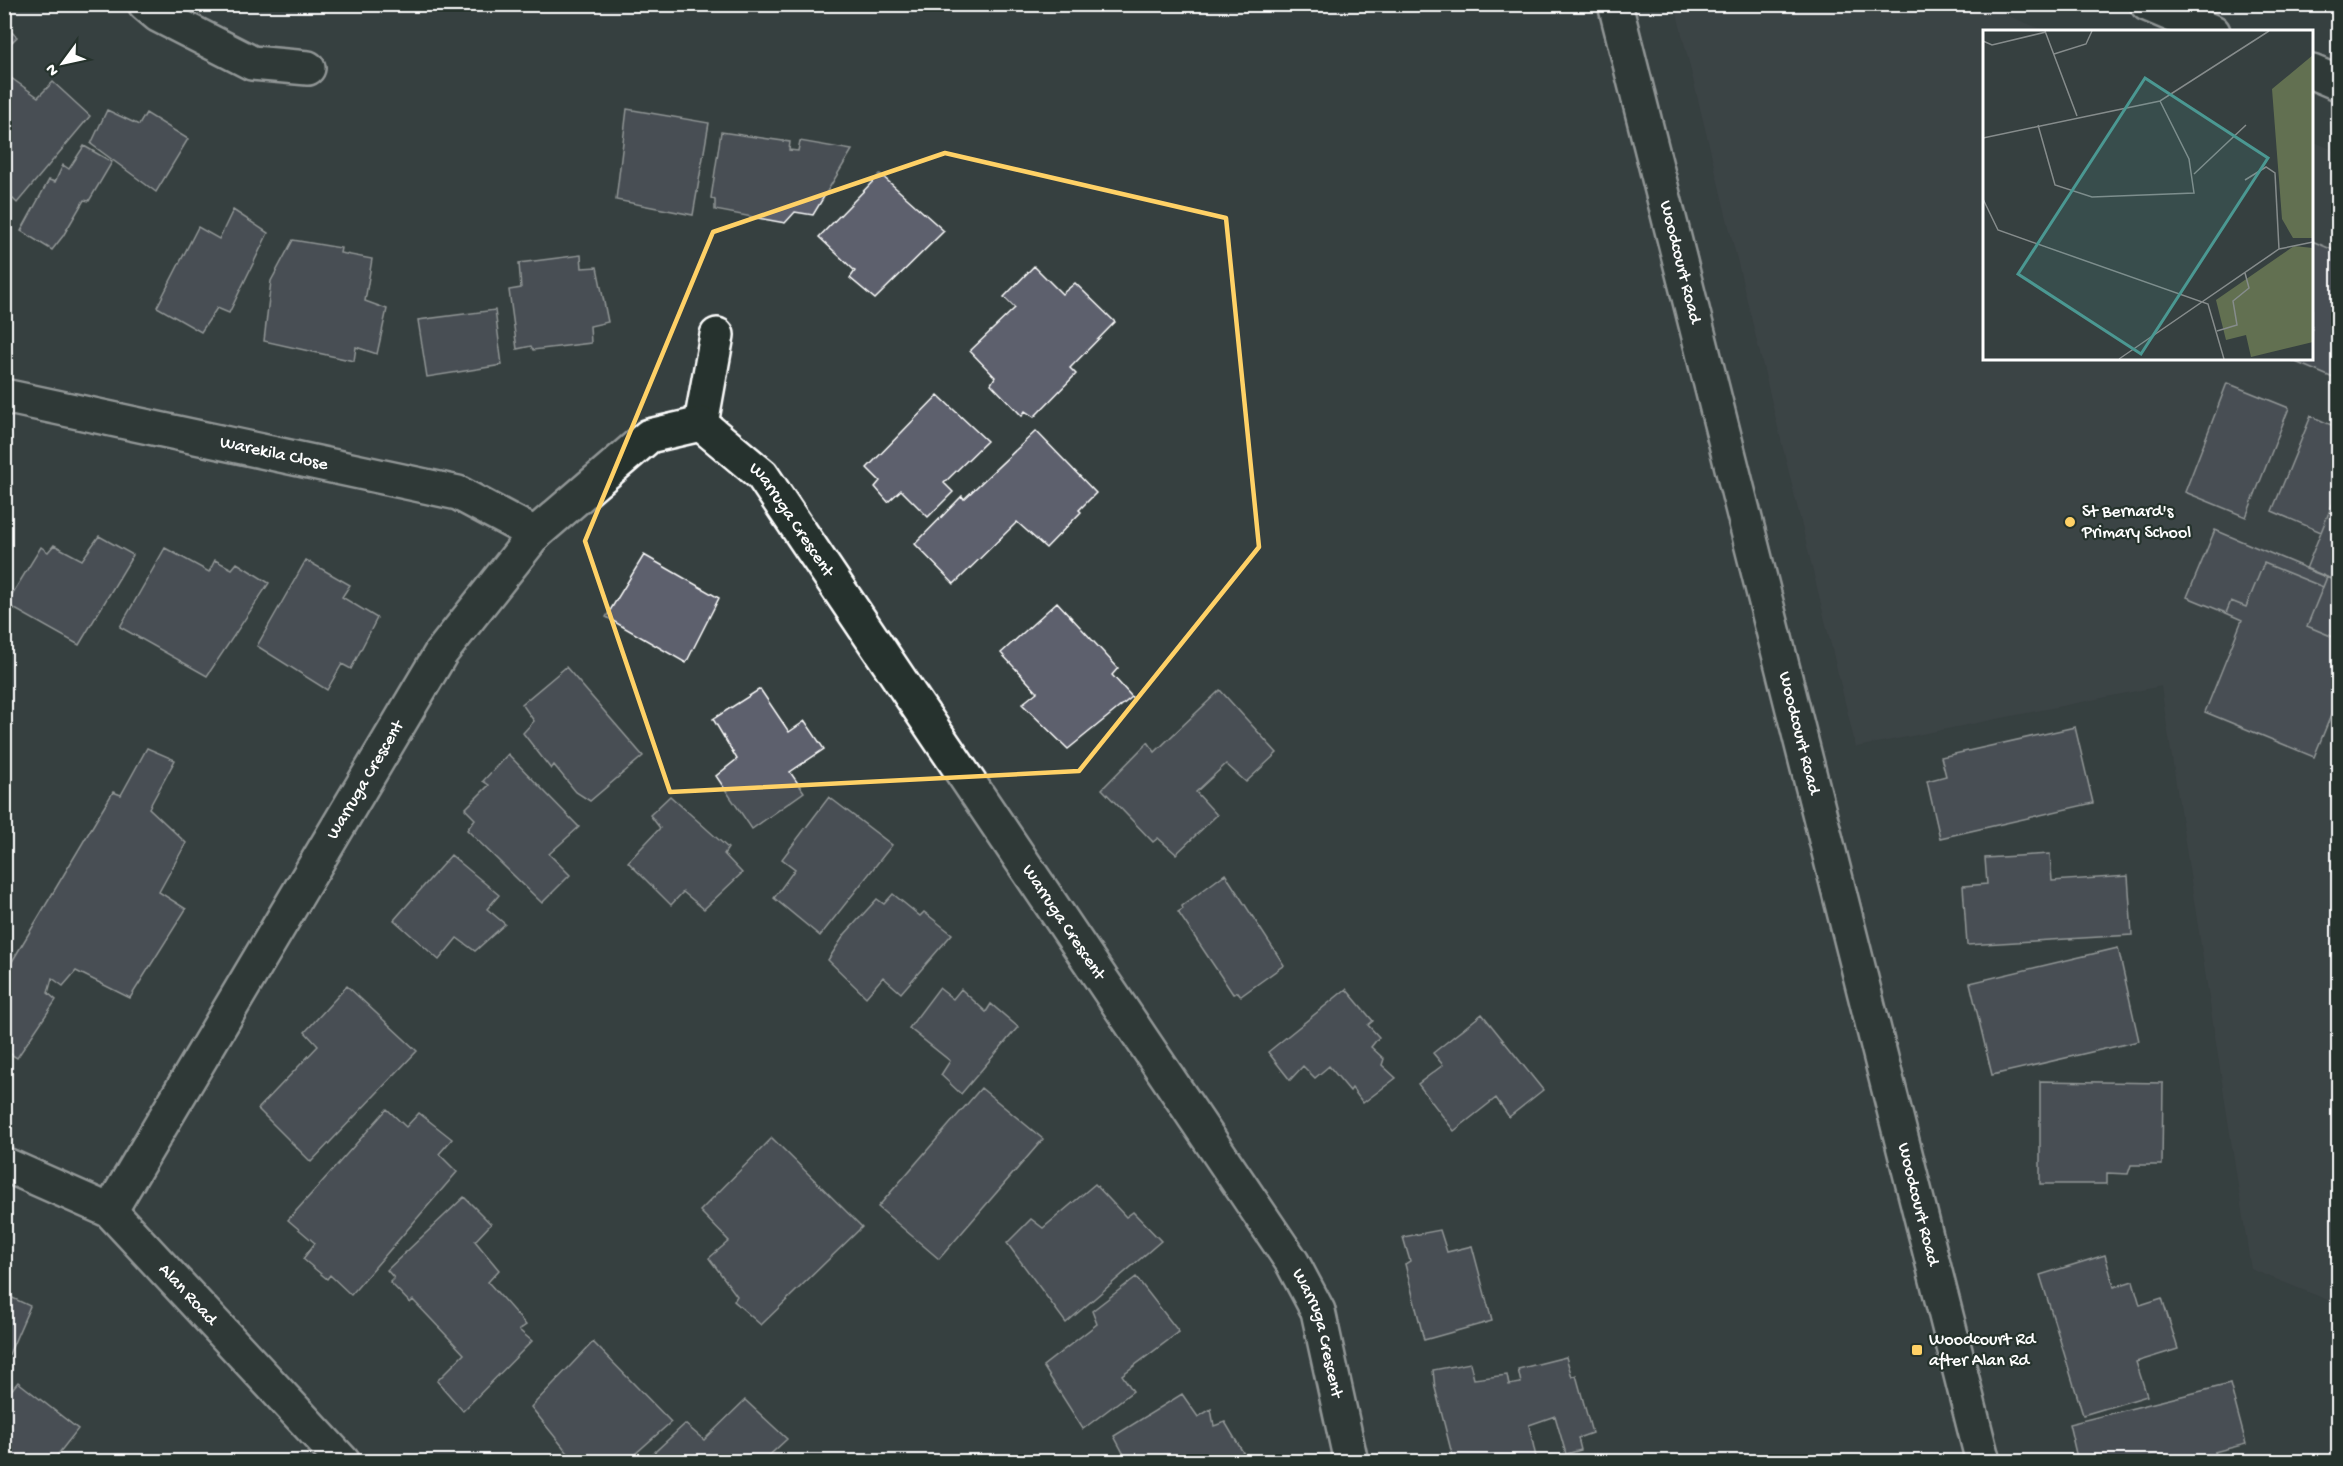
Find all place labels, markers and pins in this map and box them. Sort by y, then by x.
place label: St Bernard's Primary School [2081,502,2191,544]
marker: St Bernard's Primary School [2063,515,2077,529]
place label: Woodcourt Rd after Alan Rd [1929,1330,2037,1372]
marker: Woodcourt Rd after Alan Rd [1910,1343,1924,1357]

